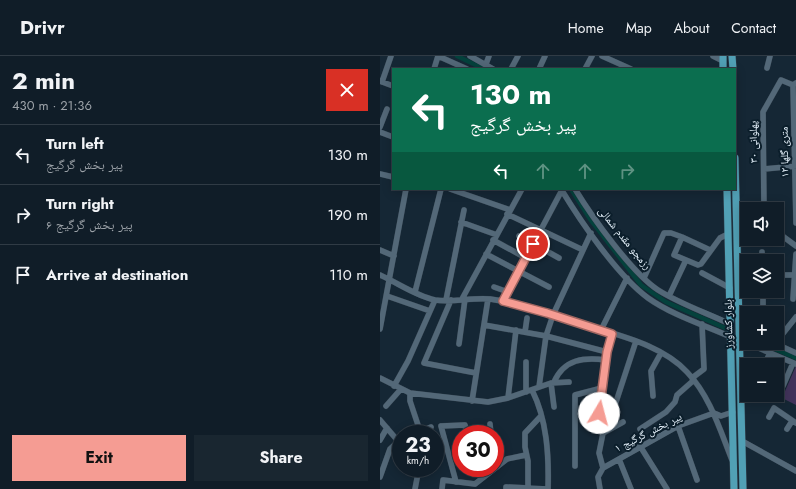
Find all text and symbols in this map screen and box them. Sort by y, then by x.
text: Drivr [20,14,65,41]
text: Home [568,18,604,38]
text: Map [626,18,652,38]
text: About [674,18,709,38]
text: Contact [731,18,776,38]
text: 2 min [12,63,75,98]
button: close [326,69,368,111]
text: 130 m [470,74,552,115]
icon: left [404,84,456,136]
text: 430 m · 21:36 [12,96,92,115]
text: پیر بخش گرگیج [470,112,577,138]
street label: پهلوانی ۳۰ [745,121,761,163]
street label: ۱۲ متری گلها [776,126,792,178]
text: Turn left [46,133,104,155]
icon: left [12,144,34,166]
text: 130 m [328,144,368,166]
text: پیر بخش گرگیج [46,155,123,174]
icon: left [490,160,512,182]
icon: ahead [532,160,554,182]
icon: ahead [574,160,596,182]
icon: right [616,160,638,182]
text: Turn right [46,193,114,215]
map controls [740,202,784,402]
button: sound [740,202,784,246]
street label: رزمجو مقدم شمالی [595,203,655,273]
icon: right [12,204,34,226]
text: 190 m [327,204,368,226]
text: پیر بخش گرگیج ۶ [46,215,133,234]
pin [516,227,550,261]
icon: arrive [522,233,544,255]
button: layers [740,254,784,298]
icon: arrive [12,264,34,286]
text: Arrive at destination [46,264,188,286]
text: 110 m [329,264,368,286]
street label: بلوار کشاورز [720,299,736,350]
button: + [740,306,784,350]
button: − [740,358,784,402]
position arrow [578,392,620,434]
street label: پیر بخش گرگیج ۱ [612,408,685,456]
speed limit sign: 30 [452,425,504,477]
text: 23 [405,431,431,460]
button: Exit [12,435,186,481]
button: Share [194,435,368,481]
text: km/h [407,453,429,468]

